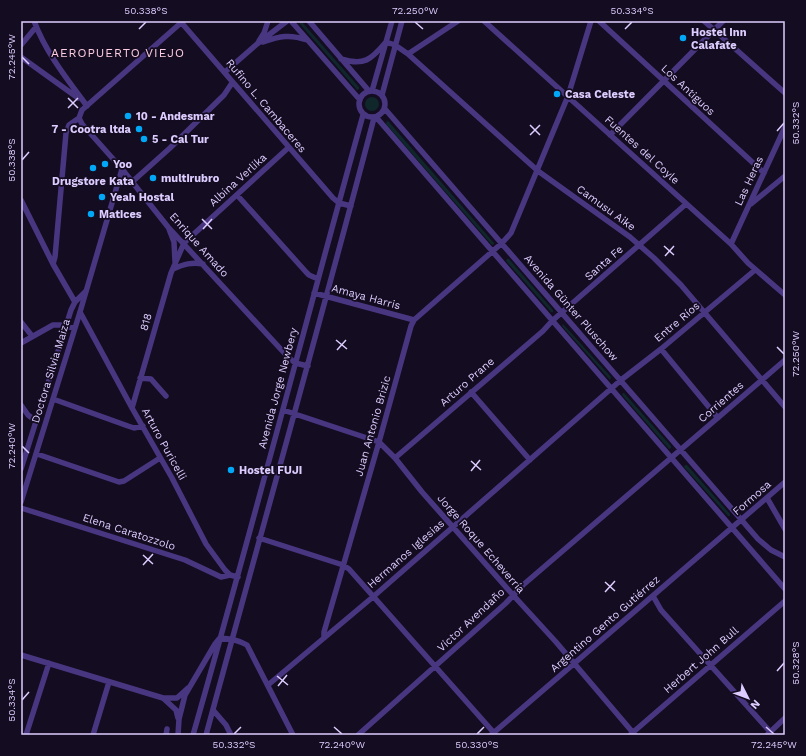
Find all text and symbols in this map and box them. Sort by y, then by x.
text: 50.338°S [124,5,168,16]
text: 72.250°W [392,5,438,16]
text: 50.334°S [610,5,654,16]
place label: Hostel Inn Calafate [691,26,747,52]
marker: Hostel Inn Calafate [678,33,688,43]
text: 72.245°W [6,34,17,80]
district label: AEROPUERTO VIEJO [51,46,185,60]
street label: Rufino L. Cambaceres [223,57,309,156]
street label: Los Antiguos [658,62,718,118]
place label: Casa Celeste [565,88,635,101]
marker: Casa Celeste [552,89,562,99]
text: 50.332°S [790,102,801,144]
place label: 10 - Andesmar [136,110,215,123]
marker: 10 - Andesmar [123,111,133,121]
street label: Fuentes del Coyle [602,113,682,187]
place label: 7 - Cootra ltda [51,123,132,136]
marker: 7 - Cootra ltda [134,124,144,134]
place label: 5 - Cal Tur [152,133,209,146]
marker: 5 - Cal Tur [139,134,149,144]
text: 50.338°S [6,138,17,182]
street label: Albina Verlika [207,151,269,209]
street label: Las Heras [732,154,766,208]
place label: Yoo [113,158,133,171]
marker: Yoo [100,159,110,169]
marker: Drugstore Kata [88,163,98,173]
place label: multirubro [161,172,220,185]
marker: multirubro [148,173,158,183]
place label: Drugstore Kata [52,175,135,188]
street label: Camusu Aike [574,182,638,234]
place label: Yeah Hostal [110,191,175,204]
marker: Yeah Hostal [97,192,107,202]
place label: Matices [99,208,142,221]
marker: Matices [86,209,96,219]
street label: Enrique Amado [167,210,231,280]
street label: Santa Fe [582,243,626,283]
street label: Avenida Günter Pluschow [521,252,621,364]
street label: Amaya Harris [330,282,402,312]
street label: Entre Ríos [652,299,703,345]
street label: 818 [137,311,155,332]
street label: Doctora Silvia Maiza [29,317,73,425]
street label: Avenida Jorge Newbery [256,326,301,450]
text: 72.250°W [790,331,801,377]
street label: Arturo Prane [437,355,497,409]
street label: Juan Antonio Brizic [352,374,394,478]
street label: Corrientes [696,379,746,425]
street label: Arturo Puricelli [139,406,189,482]
text: 72.240°W [6,423,17,469]
place label: Hostel FUJI [239,464,302,477]
marker: Hostel FUJI [226,465,236,475]
street label: Formosa [730,478,774,518]
street label: Jorge Roque Echeverría [435,492,527,596]
street label: Elena Caratozzolo [81,511,177,553]
street label: Hermanos Iglesias [365,517,447,591]
street label: Argentino Gento Gutiérrez [548,573,662,675]
street label: Víctor Avendaño [435,585,507,655]
street label: Herbert John Bull [661,623,742,696]
text: 50.328°S [790,641,801,685]
text: 50.334°S [6,678,17,722]
north arrow [728,678,768,718]
text: N [748,697,763,712]
text: 50.332°S [213,739,255,750]
text: 72.240°W [319,739,365,750]
text: 50.330°S [455,739,499,750]
text: 72.245°W [751,739,797,750]

